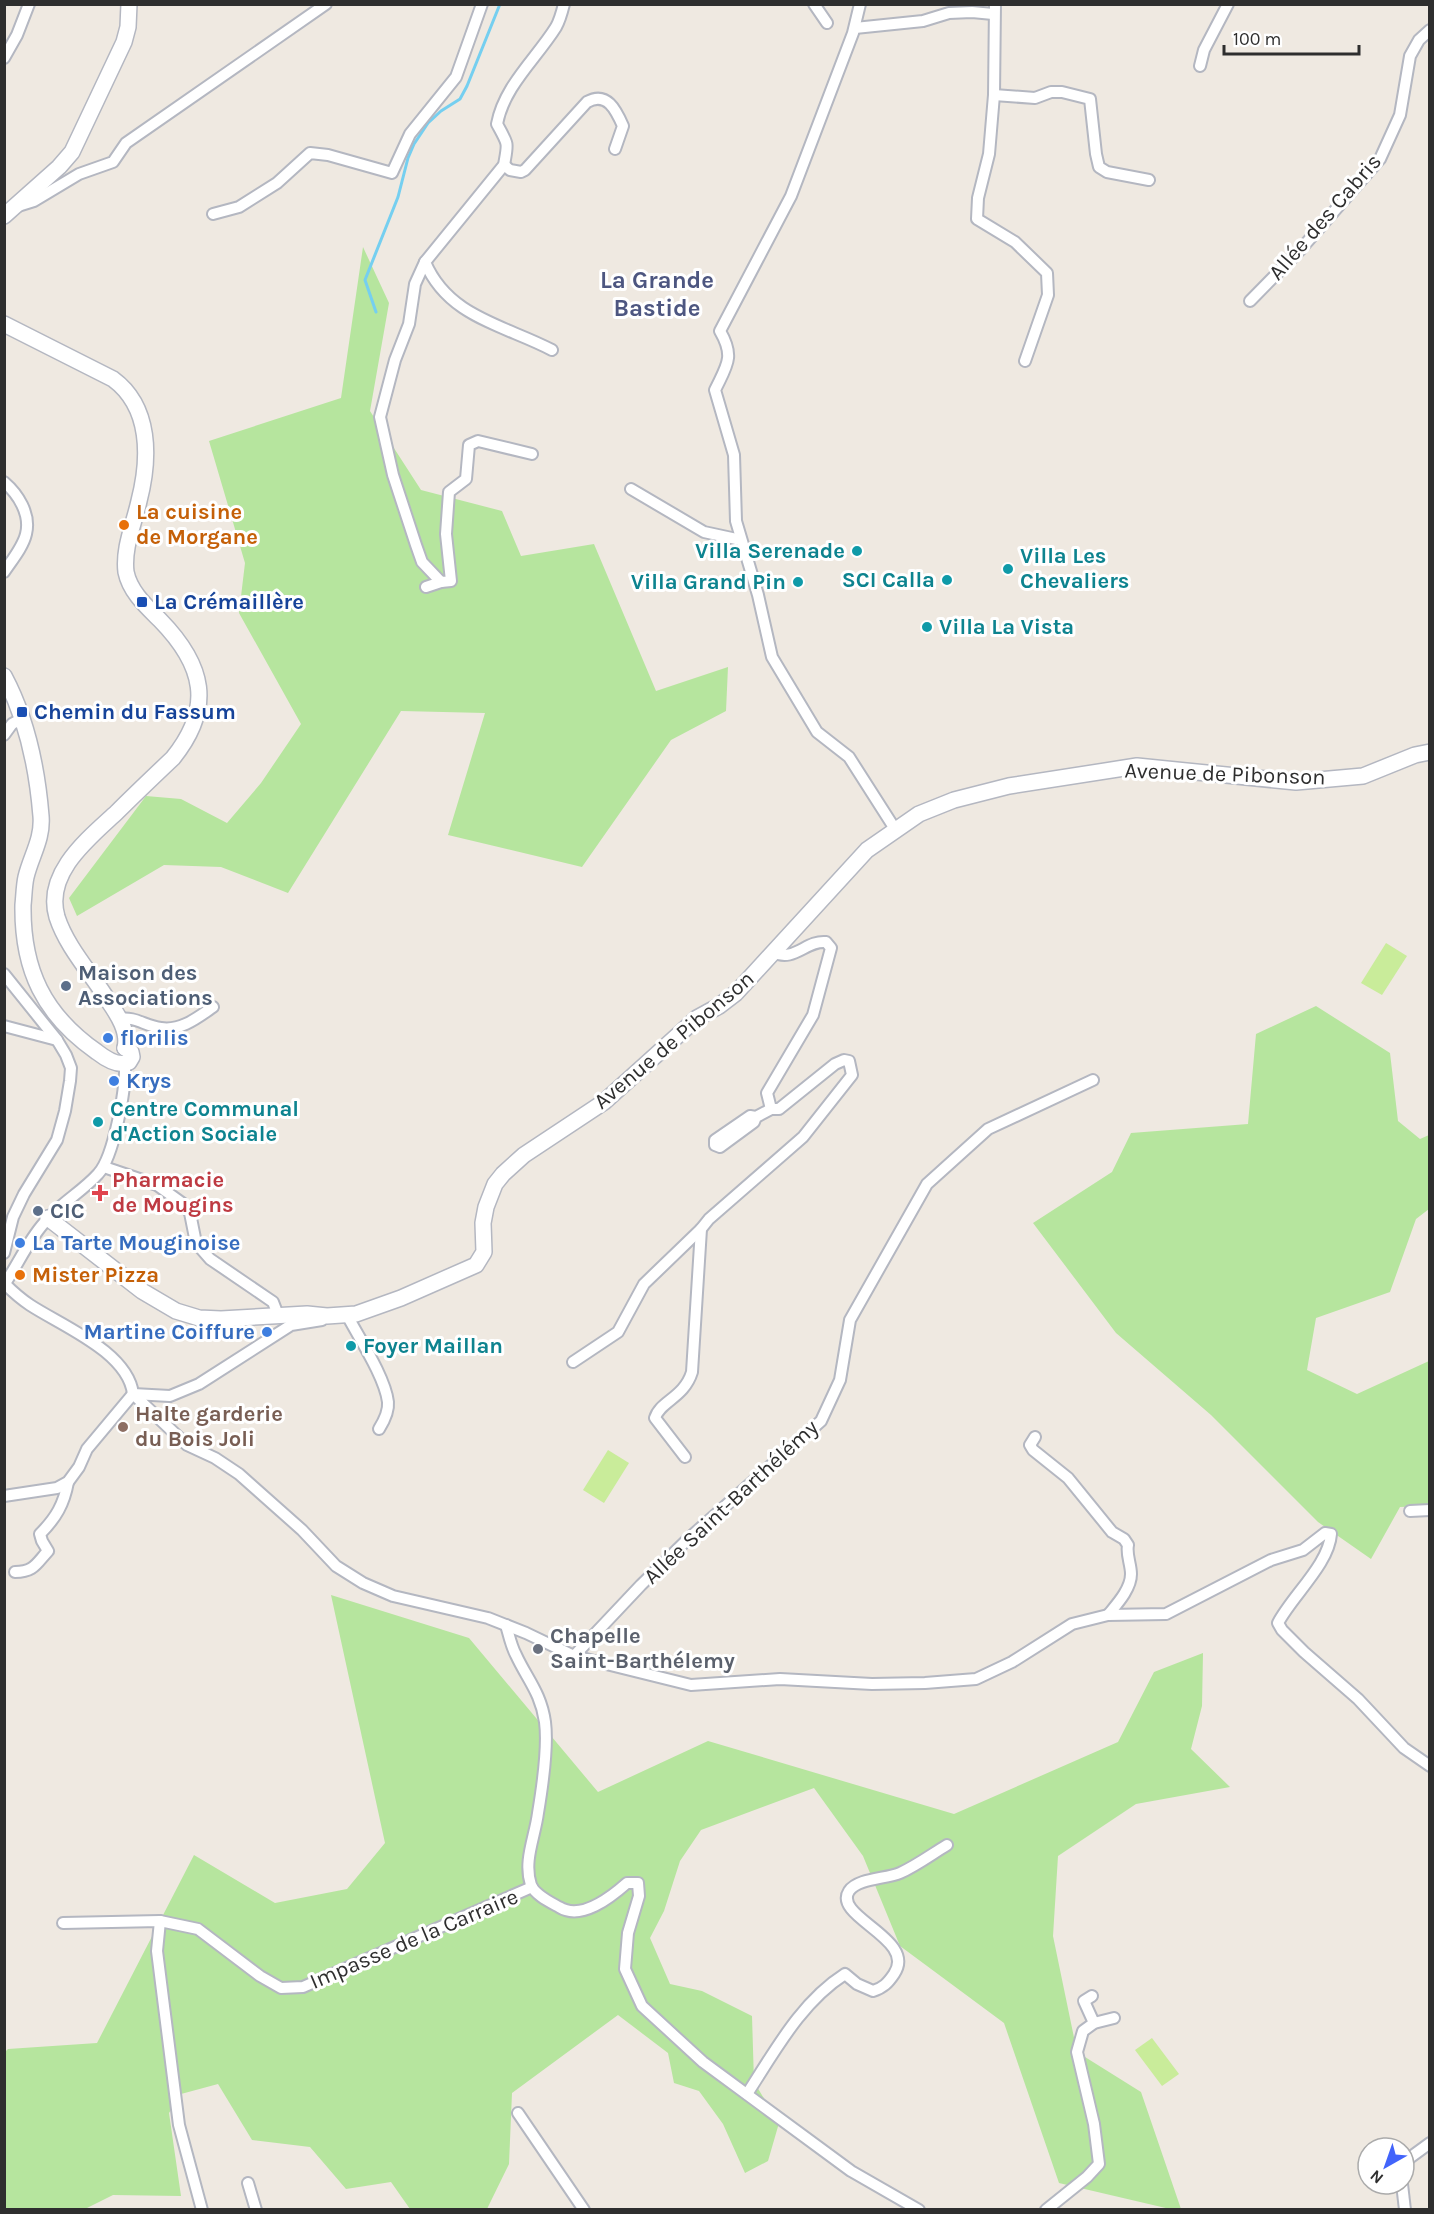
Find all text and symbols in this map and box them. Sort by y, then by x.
scale bar [1224,18,1359,56]
text: 100 m [1233,28,1281,50]
street label: Allée des Cabris [1263,149,1387,285]
district label: La Grande Bastide [600,266,714,322]
place label: La cuisine de Morgane [136,499,258,550]
marker: La cuisine de Morgane [117,518,131,532]
place label: Villa Serenade [695,538,845,564]
place label: Villa Les Chevaliers [1020,543,1129,594]
marker: Villa Serenade [850,544,864,558]
marker: Villa Les Chevaliers [1001,562,1015,576]
place label: SCI Calla [842,567,935,593]
place label: Villa Grand Pin [631,569,786,595]
marker: SCI Calla [940,573,954,587]
marker: Villa Grand Pin [791,575,805,589]
place label: La Crémaillère [154,589,304,615]
marker: La Crémaillère [135,595,149,609]
place label: Villa La Vista [939,614,1074,640]
marker: Villa La Vista [920,620,934,634]
place label: Chemin du Fassum [34,699,236,725]
marker: Chemin du Fassum [15,705,29,719]
street label: Avenue de Pibonson [1124,757,1326,791]
place label: Maison des Associations [78,960,213,1011]
street label: Avenue de Pibonson [589,965,759,1115]
marker: Maison des Associations [59,979,73,993]
place label: florilis [120,1025,189,1051]
marker: florilis [101,1031,115,1045]
place label: Krys [126,1068,172,1094]
marker: Krys [107,1074,121,1088]
place label: Centre Communal d'Action Sociale [110,1096,299,1147]
marker: Centre Communal d'Action Sociale [91,1115,105,1129]
place label: Pharmacie de Mougins [112,1167,234,1218]
marker: Pharmacie de Mougins [93,1186,107,1200]
place label: CIC [50,1198,85,1224]
marker: CIC [31,1204,45,1218]
place label: La Tarte Mouginoise [32,1230,240,1256]
marker: La Tarte Mouginoise [13,1236,27,1250]
place label: Mister Pizza [32,1262,159,1288]
marker: Mister Pizza [13,1268,27,1282]
place label: Martine Coiffure [84,1319,255,1345]
marker: Martine Coiffure [260,1325,274,1339]
place label: Foyer Maillan [363,1333,503,1359]
marker: Foyer Maillan [344,1339,358,1353]
place label: Halte garderie du Bois Joli [135,1401,283,1452]
street label: Allée Saint-Barthélémy [638,1414,824,1590]
marker: Halte garderie du Bois Joli [116,1420,130,1434]
place label: Chapelle Saint-Barthélemy [550,1623,735,1674]
marker: Chapelle Saint-Barthélemy [531,1642,545,1656]
street label: Impasse de la Carraire [306,1883,522,1995]
north arrow [1356,2136,1416,2196]
text: N [1366,2166,1387,2188]

